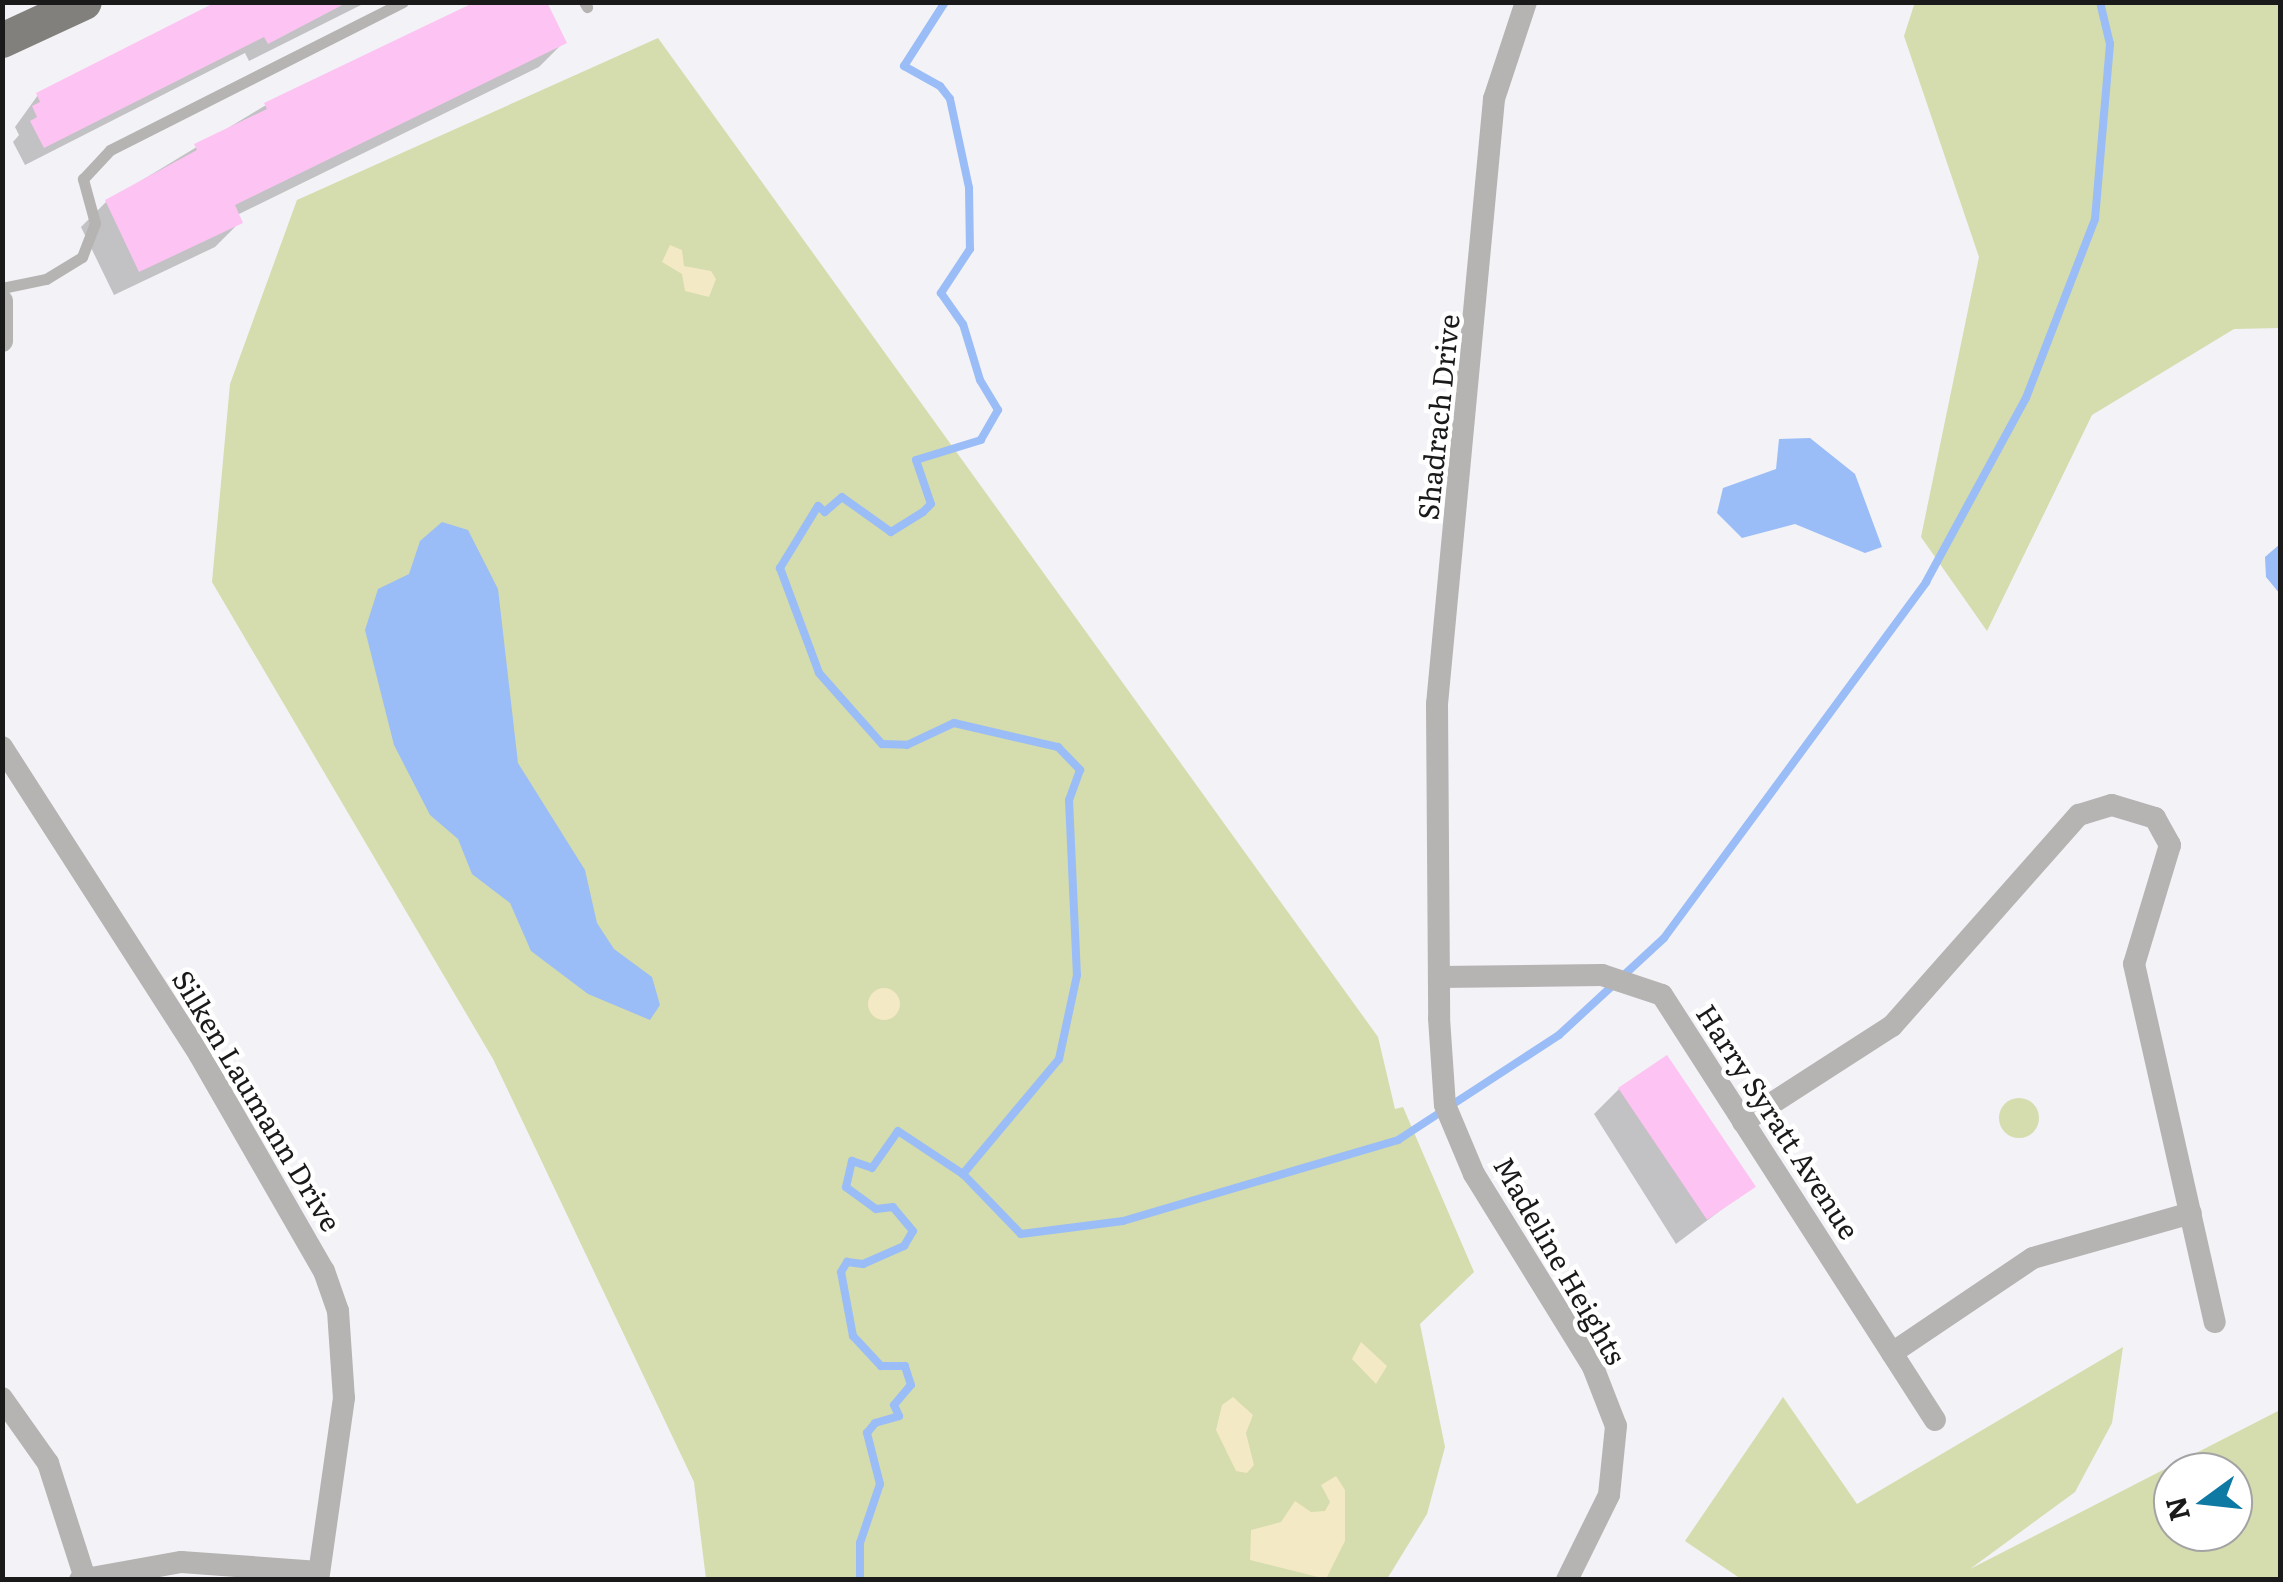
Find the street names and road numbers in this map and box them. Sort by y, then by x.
street label: Shadrach Drive [1409,312,1465,522]
street label: Silken Laumann Drive [167,963,349,1237]
street label: Harry Syratt Avenue [1691,997,1867,1245]
street label: Madeline Heights [1488,1150,1634,1370]

